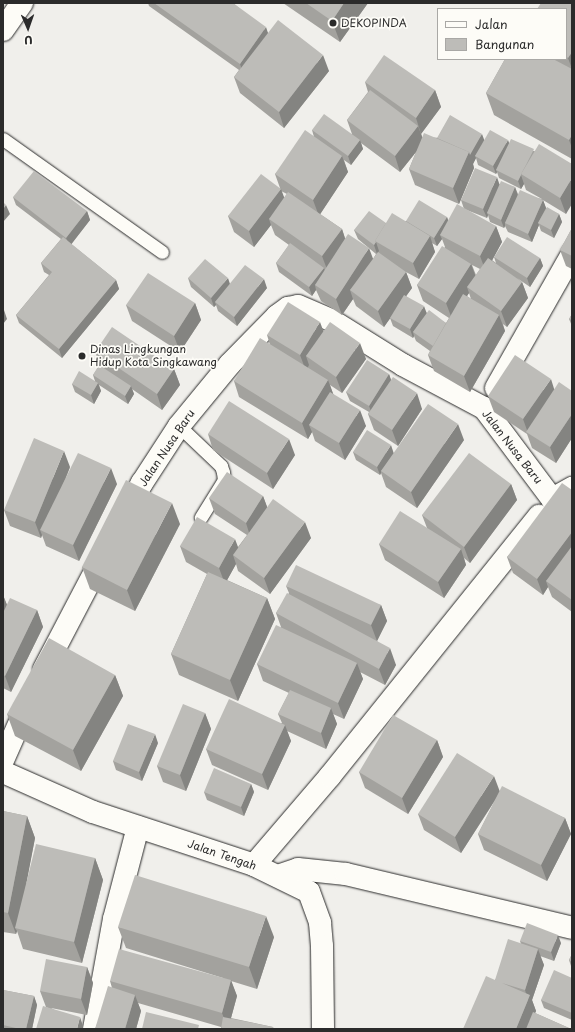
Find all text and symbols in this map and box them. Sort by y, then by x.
north arrow [8,8,48,48]
legend [437,8,567,60]
text: Jalan [475,15,508,33]
place label: DEKOPINDA [341,16,407,30]
marker: DEKOPINDA [328,18,338,28]
text: U [24,32,33,49]
text: Bangunan [475,35,534,53]
place label: Dinas Lingkungan Hidup Kota Singkawang [90,343,217,369]
marker: Dinas Lingkungan Hidup Kota Singkawang [77,351,87,361]
street label: Jalan Nusa Baru [137,407,197,489]
street label: Jalan Nusa Baru [479,408,545,486]
street label: Jalan Tengah [186,837,258,873]

